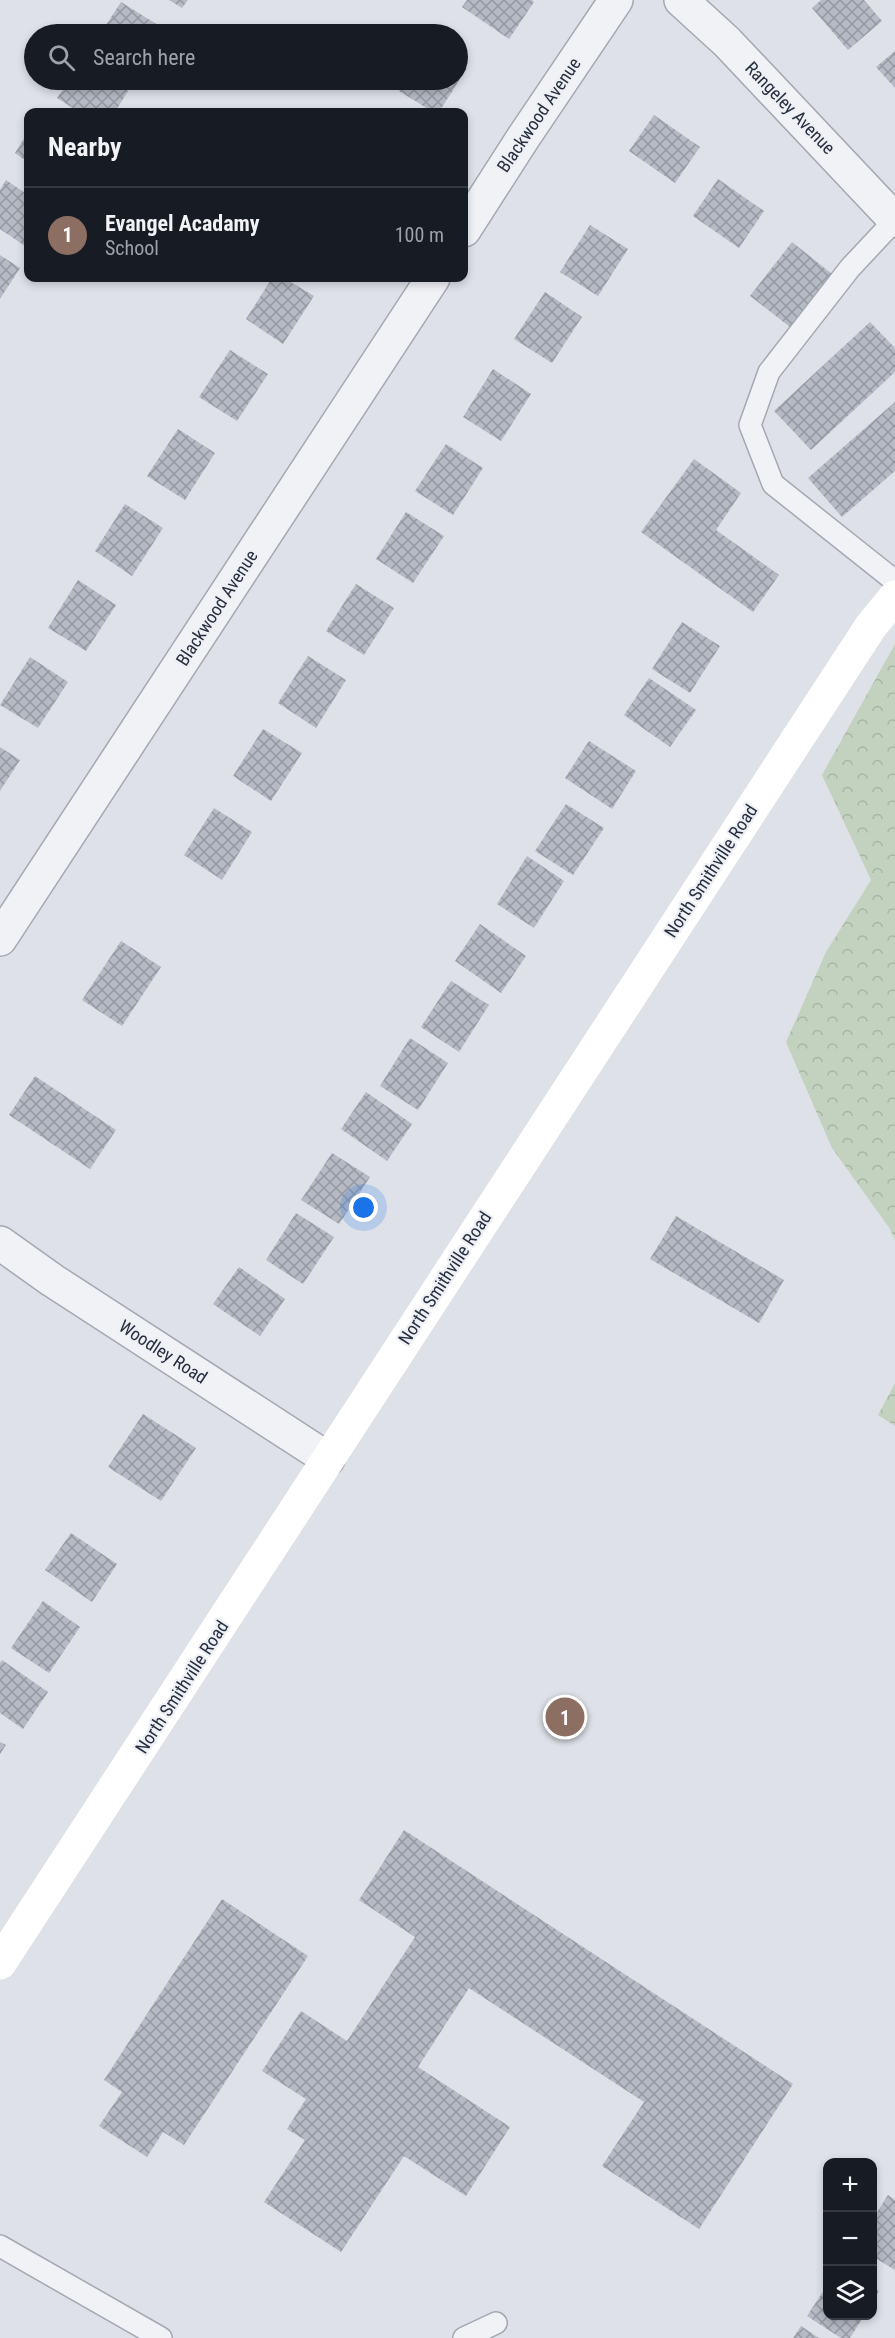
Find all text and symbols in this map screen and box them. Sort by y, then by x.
search box [24,24,468,90]
icon: search [45,41,78,74]
text: Search here [93,45,195,70]
street label: Blackwood Avenue [493,53,585,176]
street label: Rangeley Avenue [741,57,840,158]
text: Nearby [48,132,122,162]
text: Evangel Acadamy [105,211,260,236]
text: 1 [62,223,73,247]
text: 100 m [395,223,444,247]
text: School [105,236,159,260]
street label: Blackwood Avenue [171,546,262,669]
street label: North Smithville Road [660,800,761,941]
your location [349,1193,378,1222]
street label: North Smithville Road [394,1207,495,1348]
street label: Woodley Road [115,1315,211,1388]
street label: North Smithville Road [131,1616,232,1757]
pin: 1 [546,1694,584,1740]
map controls [823,2158,877,2320]
button: + [823,2158,877,2212]
button: − [823,2212,877,2266]
button: layers [823,2266,877,2320]

